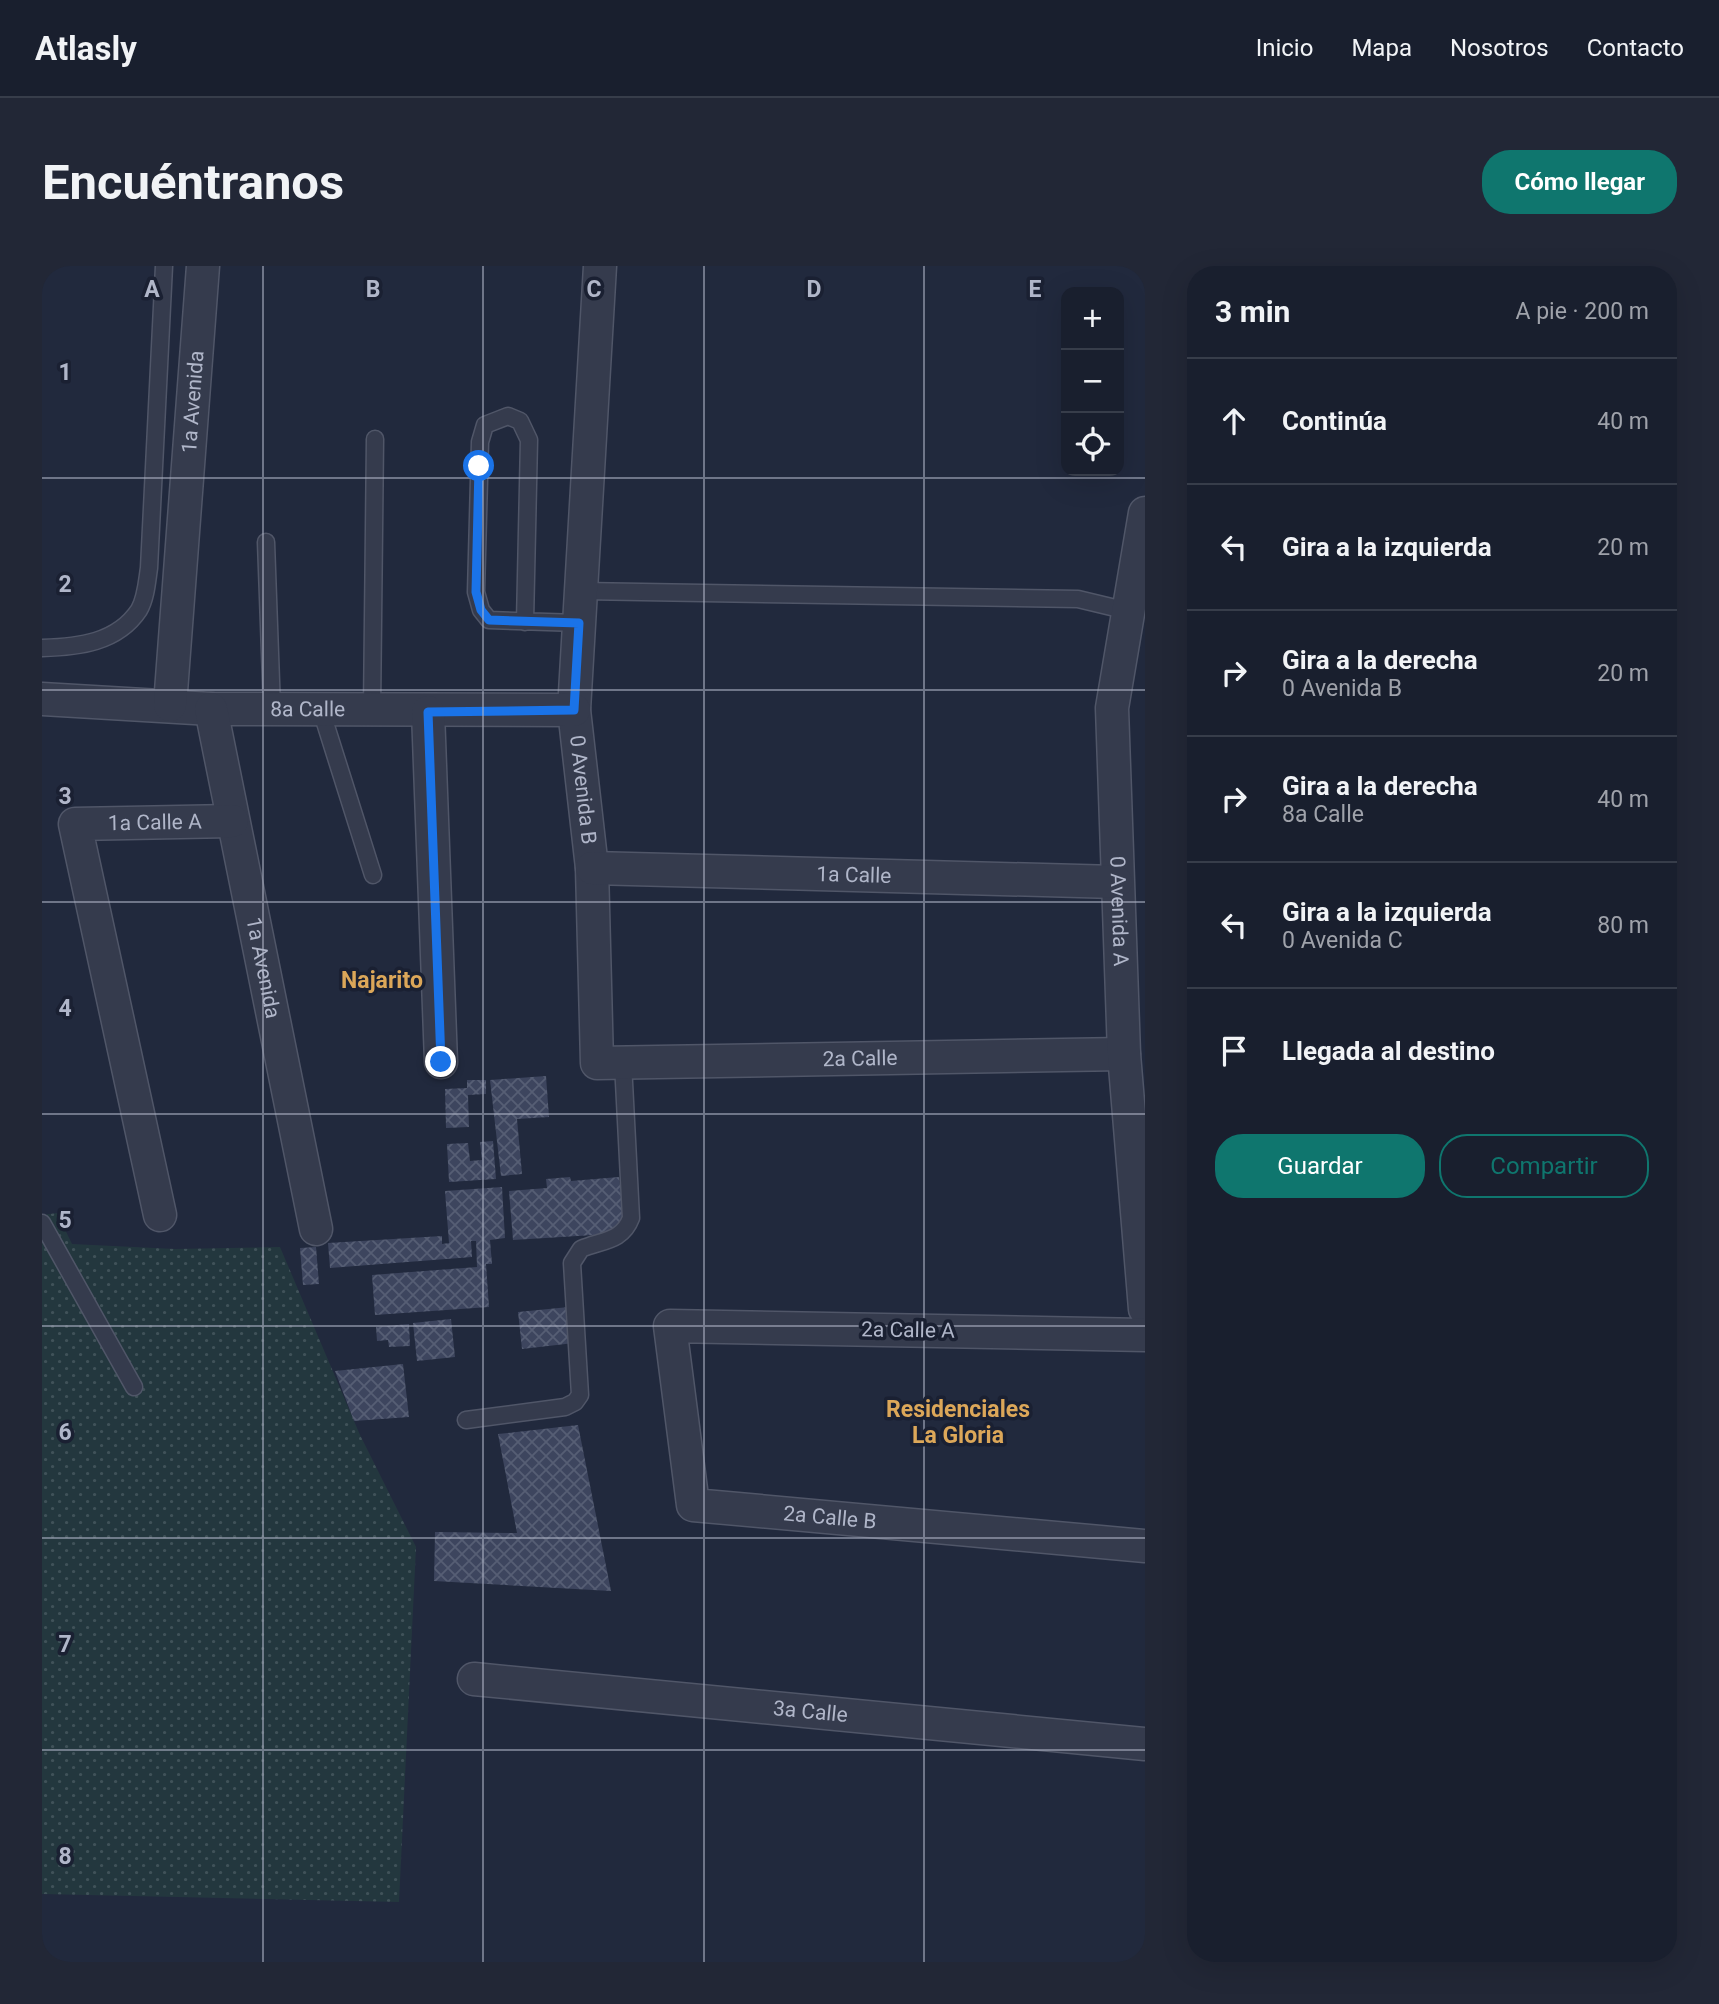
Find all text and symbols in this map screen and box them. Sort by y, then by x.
text: Atlasly [35,29,137,68]
text: Inicio [1256,34,1313,62]
text: Mapa [1351,34,1412,62]
text: Nosotros [1450,34,1549,62]
text: Contacto [1587,34,1684,62]
button: Cómo llegar [1482,150,1677,214]
text: Encuéntranos [42,154,344,211]
text: A [144,276,160,303]
text: B [366,276,380,303]
text: C [586,276,602,303]
text: D [807,276,821,303]
text: E [1029,276,1042,303]
map controls [1061,287,1124,476]
button: + [1061,287,1124,350]
text: 3 min [1215,294,1290,329]
text: A pie · 200 m [1516,298,1649,325]
street label: 1a Avenida [177,350,209,454]
button: − [1061,350,1124,413]
text: 1 [58,359,72,386]
icon: ahead [1215,402,1253,440]
text: Continúa [1282,406,1387,436]
text: 40 m [1597,408,1649,435]
button: locate [1061,413,1124,476]
route start [463,450,494,481]
icon: left [1215,528,1253,566]
text: Gira a la izquierda [1282,532,1492,562]
text: 20 m [1597,534,1649,561]
text: 2 [58,571,72,598]
text: Gira a la derecha [1282,645,1478,675]
icon: right [1215,654,1253,692]
text: 20 m [1597,660,1649,687]
text: 0 Avenida B [1282,675,1402,702]
street label: 8a Calle [270,697,345,721]
street label: 0 Avenida B [565,734,601,846]
text: Gira a la derecha [1282,771,1478,801]
icon: right [1215,780,1253,818]
text: 3 [58,783,72,810]
text: 40 m [1597,786,1649,813]
text: 8a Calle [1282,801,1364,828]
street label: 1a Calle A [108,810,202,835]
street label: 0 Avenida A [1105,856,1133,967]
street label: 1a Calle [816,862,892,888]
text: Gira a la izquierda [1282,897,1492,927]
icon: left [1215,906,1253,944]
text: 80 m [1597,912,1649,939]
street label: 1a Avenida [241,915,285,1021]
text: 0 Avenida C [1282,927,1403,954]
district label: Najarito [341,967,423,994]
text: 4 [58,995,72,1022]
icon: arrive [1215,1032,1253,1070]
text: Llegada al destino [1282,1036,1495,1066]
route end [425,1046,456,1077]
street label: 2a Calle [822,1046,898,1071]
button: Guardar [1215,1134,1425,1198]
button: Compartir [1439,1134,1649,1198]
text: 5 [58,1207,72,1234]
street label: 2a Calle A [861,1317,955,1343]
district label: Residenciales La Gloria [886,1396,1030,1449]
text: 6 [58,1419,72,1446]
street label: 2a Calle B [782,1501,877,1534]
text: 7 [58,1631,72,1658]
street label: 3a Calle [772,1696,849,1727]
text: 8 [58,1843,72,1870]

